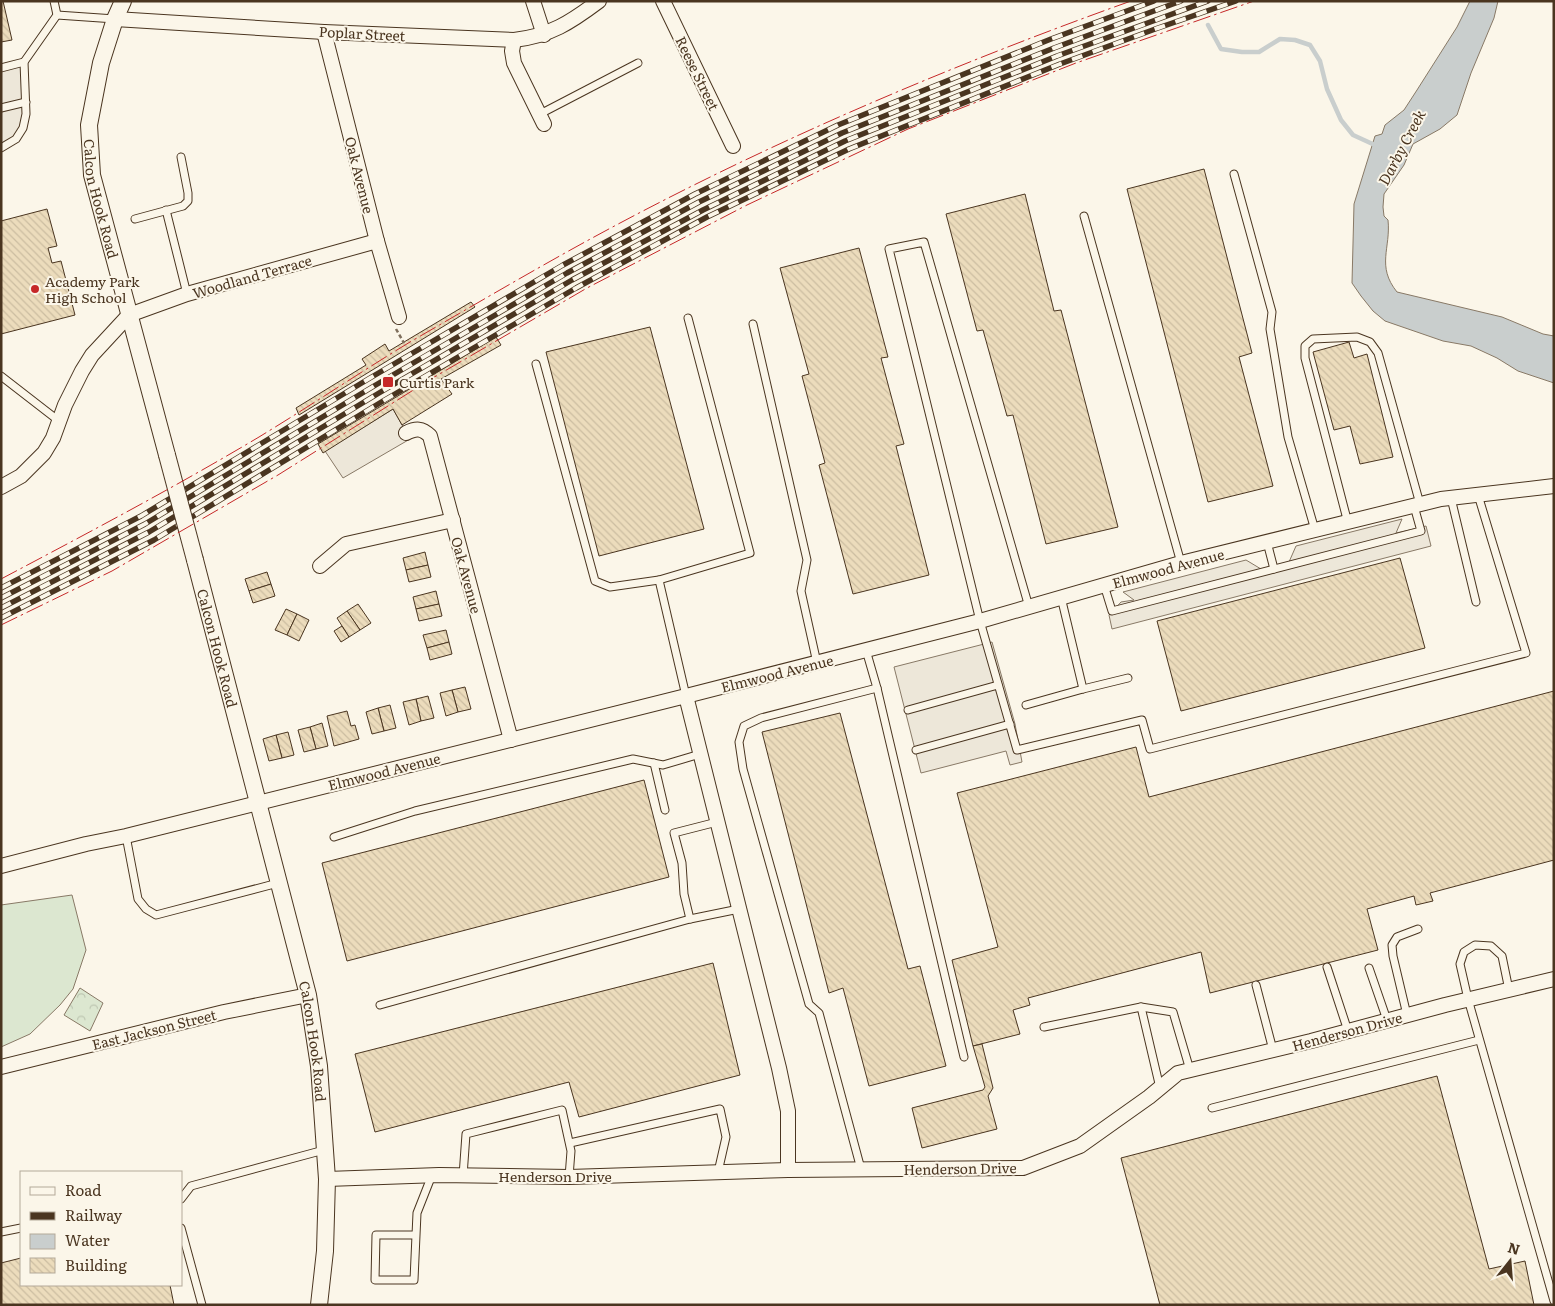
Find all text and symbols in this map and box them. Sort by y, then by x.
street label: Poplar Street [318,21,406,45]
street label: Reese Street [671,32,725,114]
water label: Darby Creek [1371,104,1431,189]
street label: Oak Avenue [341,134,379,216]
street label: Calcon Hook Road [80,138,124,261]
street label: Woodland Terrace [190,249,314,303]
place label: Academy Park High School [45,271,140,307]
marker: Academy Park High School [29,283,41,295]
place label: Curtis Park [399,372,475,392]
marker: Curtis Park [381,375,395,389]
street label: Oak Avenue [447,534,487,616]
street label: Elmwood Avenue [1110,543,1226,593]
street label: Calcon Hook Road [193,587,243,710]
street label: Elmwood Avenue [719,649,835,697]
street label: Elmwood Avenue [326,747,442,795]
street label: Calcon Hook Road [295,978,332,1103]
street label: East Jackson Street [90,1004,219,1054]
street label: Henderson Drive [1290,1007,1404,1055]
street label: Henderson Drive [903,1157,1017,1179]
street label: Henderson Drive [498,1166,612,1186]
legend [20,1171,182,1286]
text: Road [65,1178,101,1201]
text: Railway [65,1203,123,1226]
text: Water [65,1228,110,1251]
north arrow [1485,1236,1535,1286]
text: N [1506,1236,1523,1259]
text: Building [65,1253,127,1276]

